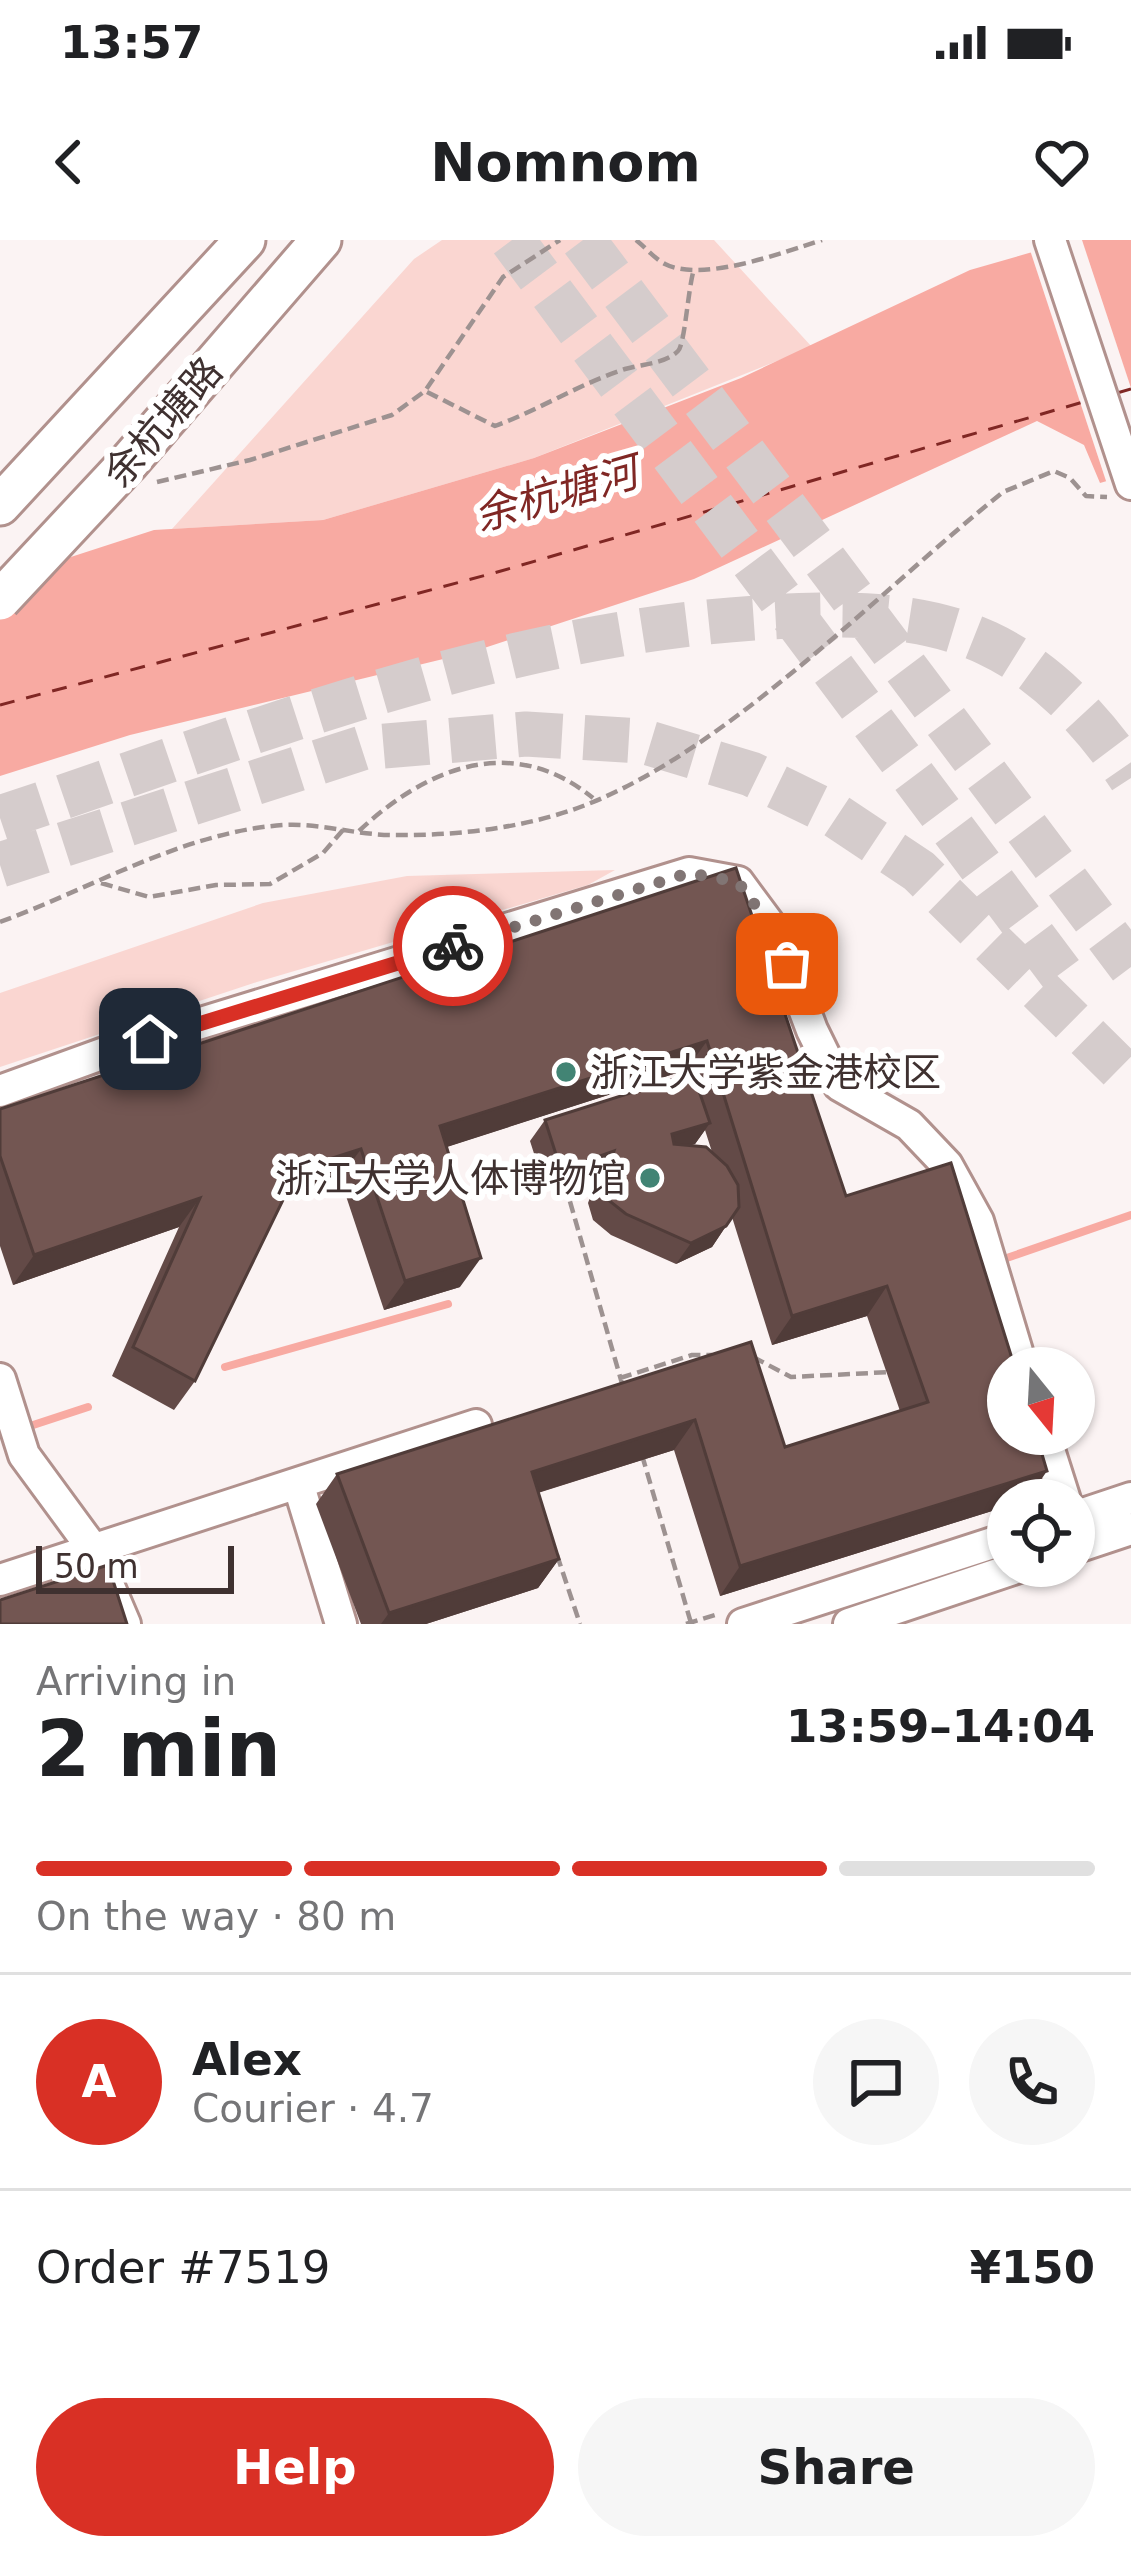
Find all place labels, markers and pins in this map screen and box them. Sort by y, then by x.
pin [736,913,838,1015]
pin [99,988,201,1090]
place label: 浙江大学紫金港校区 [590,1050,941,1095]
marker: 浙江大学紫金港校区 [553,1059,579,1085]
place label: 浙江大学人体博物馆 [275,1156,626,1201]
marker: 浙江大学人体博物馆 [637,1165,663,1191]

